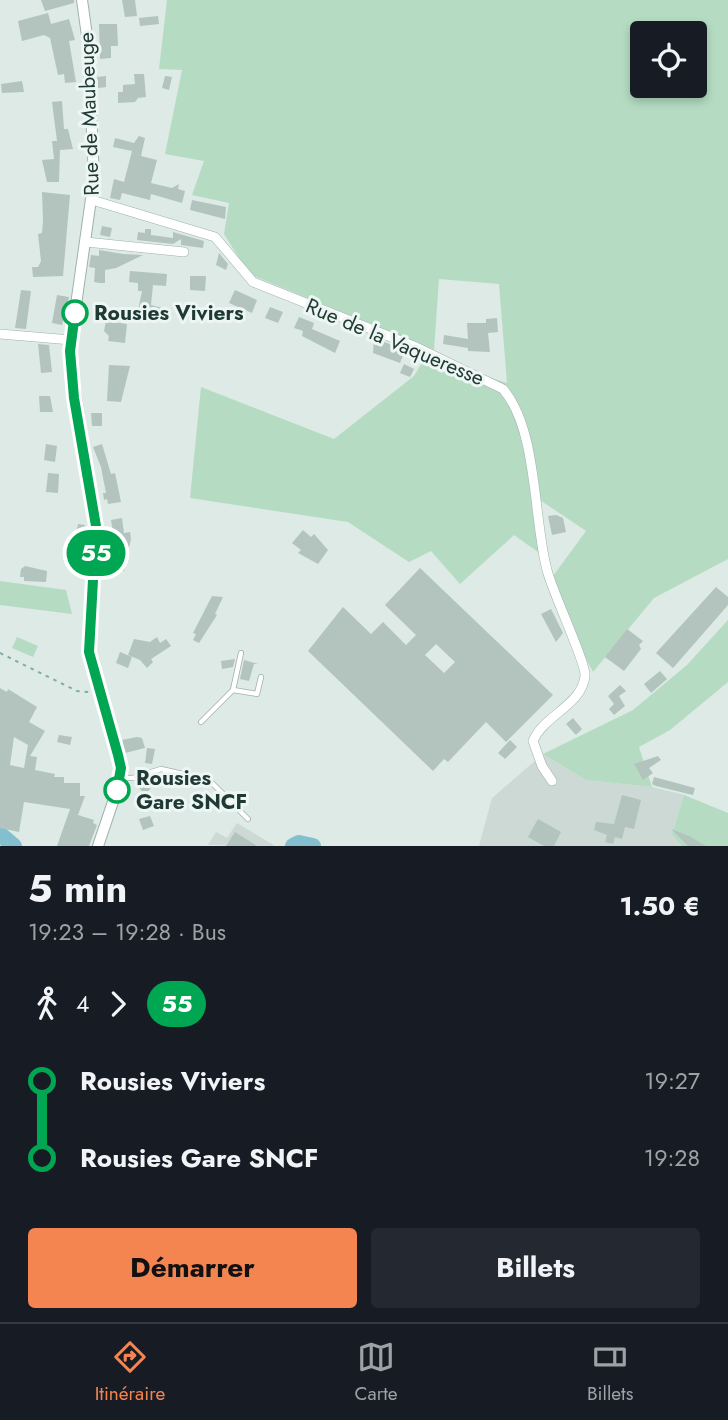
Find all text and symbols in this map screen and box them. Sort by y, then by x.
map controls [630,21,707,98]
button: locate [630,21,707,98]
street label: Rue de Maubeuge [71,31,107,196]
street label: Rue de la Vaqueresse [301,291,489,393]
place label: Rousies Viviers [94,298,244,328]
marker: Rousies Viviers [62,300,88,326]
line badge: 55 [64,530,128,576]
text: 55 [81,535,111,570]
place label: Rousies Gare SNCF [136,763,247,817]
marker: Rousies Gare SNCF [104,777,130,803]
text: 5 min [28,861,127,916]
text: 1.50 € [620,887,700,925]
text: 19:23 – 19:28 · Bus [28,915,226,949]
icon: walk [28,985,66,1023]
icon: forward [99,985,137,1023]
text: 55 [161,986,192,1021]
text: 4 [76,987,89,1021]
text: Rousies Viviers [80,1062,265,1100]
text: 19:27 [644,1064,700,1098]
text: Rousies Gare SNCF [80,1139,318,1177]
text: 19:28 [644,1141,700,1175]
button: Démarrer [28,1228,357,1308]
button: Billets [371,1228,700,1308]
tab: Itinéraire [95,1338,165,1407]
tab: Carte [355,1338,398,1407]
tab: Billets [587,1338,633,1407]

